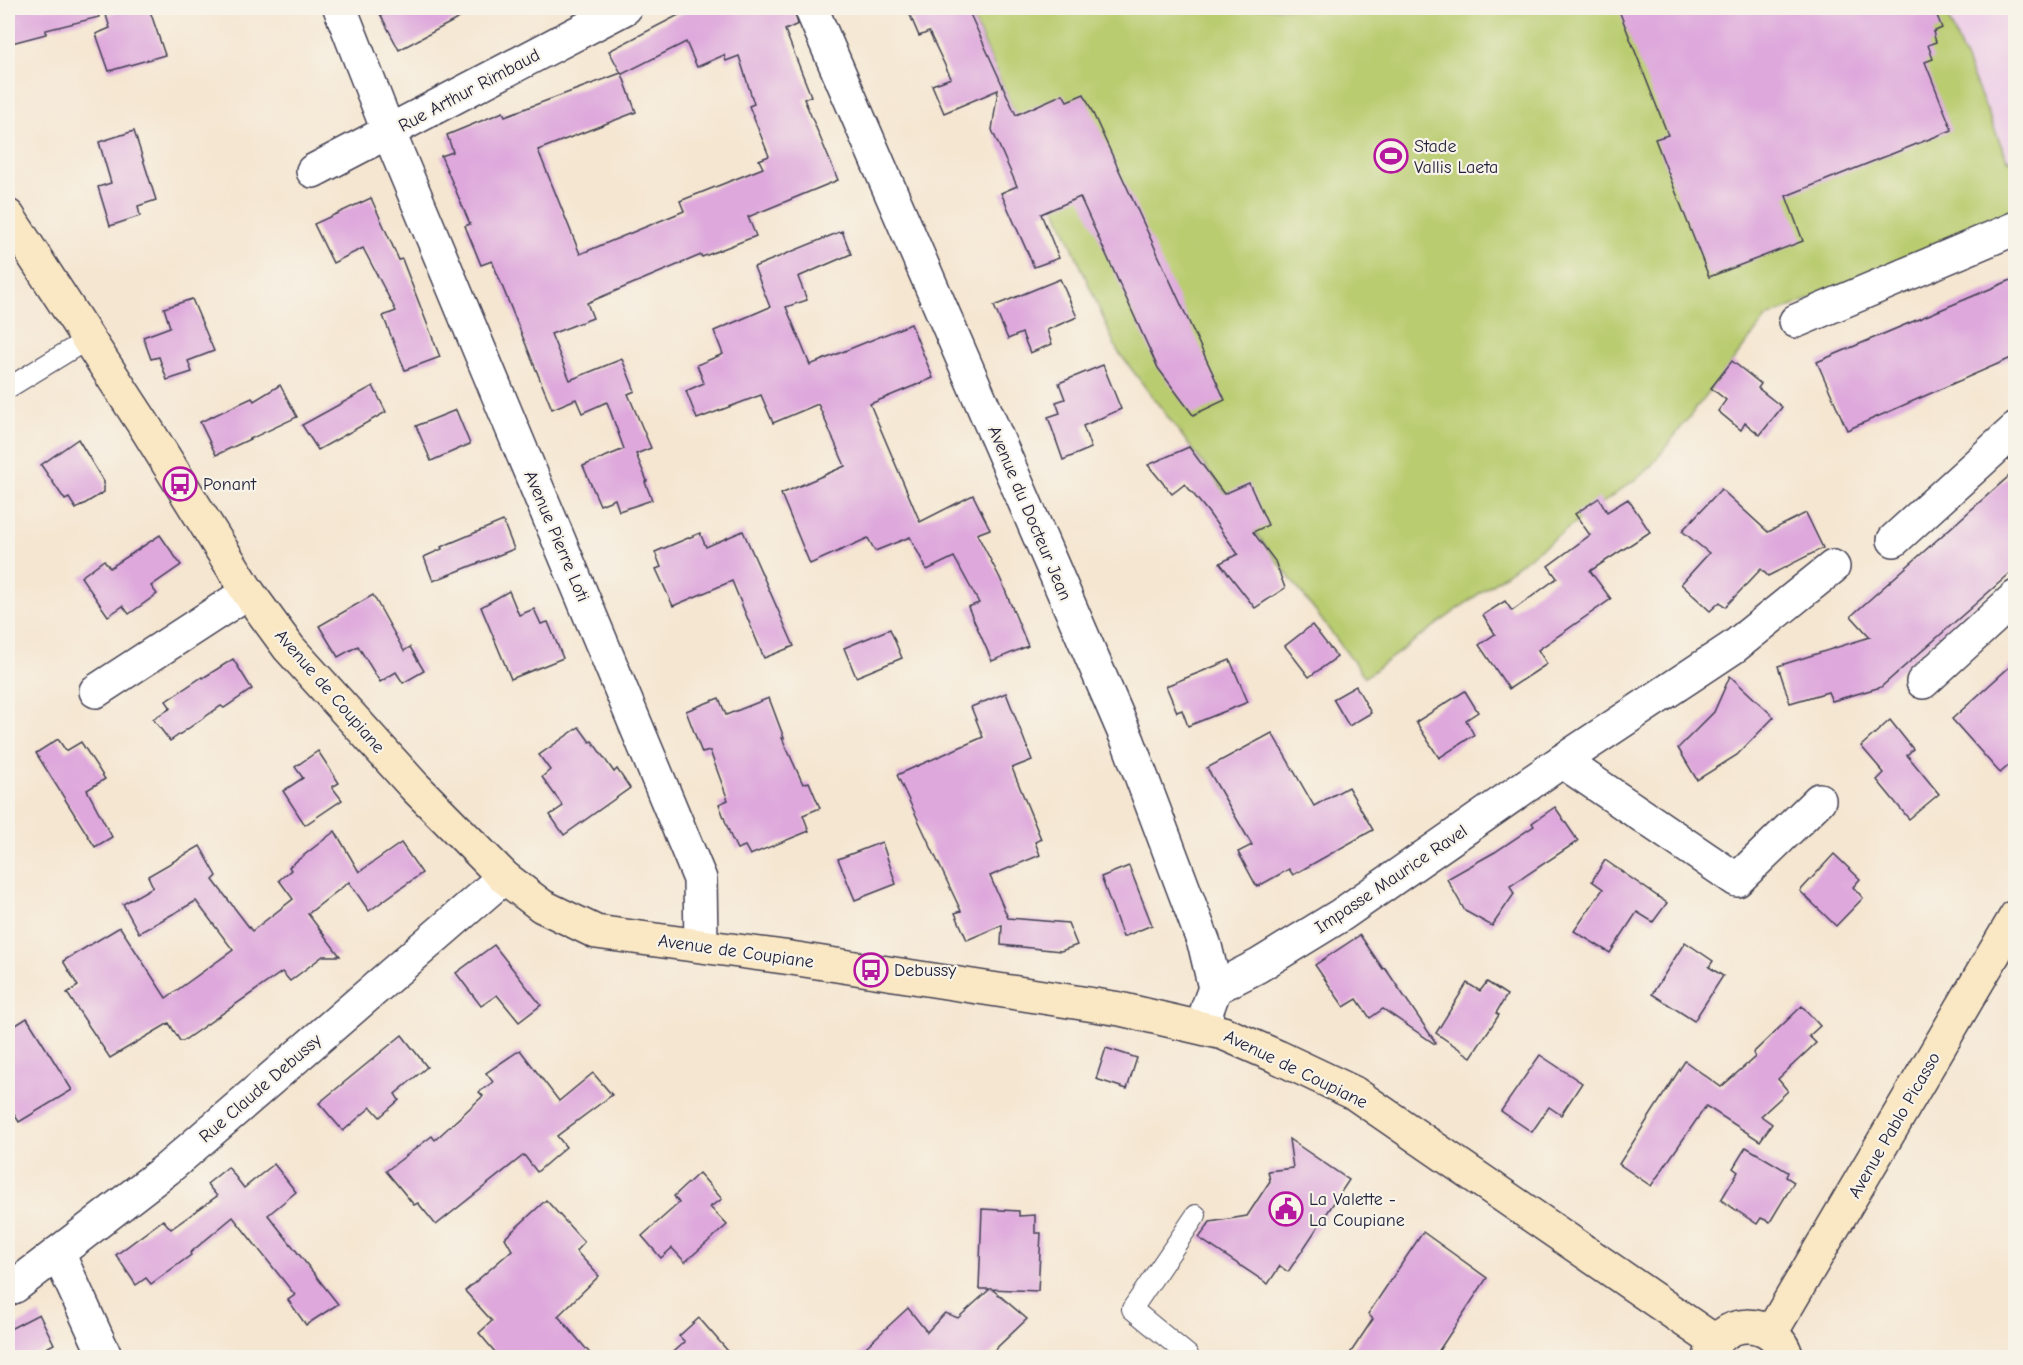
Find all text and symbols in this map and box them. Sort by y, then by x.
street label: Rue Arthur Rimbaud [395,44,544,137]
place label: Stade Vallis Laeta [1414,136,1498,178]
sports icon: Stade Vallis Laeta [1373,138,1409,174]
street label: Avenue du Docteur Jean [983,423,1076,604]
bus stop icon: Ponant [162,466,198,502]
street label: Avenue Pierre Loti [519,468,594,605]
place label: Ponant [203,474,257,495]
street label: Avenue de Coupiane [270,625,389,757]
street label: Impasse Maurice Ravel [1311,821,1471,938]
street label: Avenue de Coupiane [657,930,815,973]
bus stop icon: Debussy [853,952,889,988]
place label: Debussy [894,960,957,981]
street label: Avenue de Coupiane [1221,1026,1371,1113]
street label: Rue Claude Debussy [195,1029,326,1147]
street label: Avenue Pablo Picasso [1844,1048,1945,1202]
place label: La Valette - La Coupiane [1309,1189,1405,1231]
public building icon: La Valette - La Coupiane [1268,1191,1304,1227]

